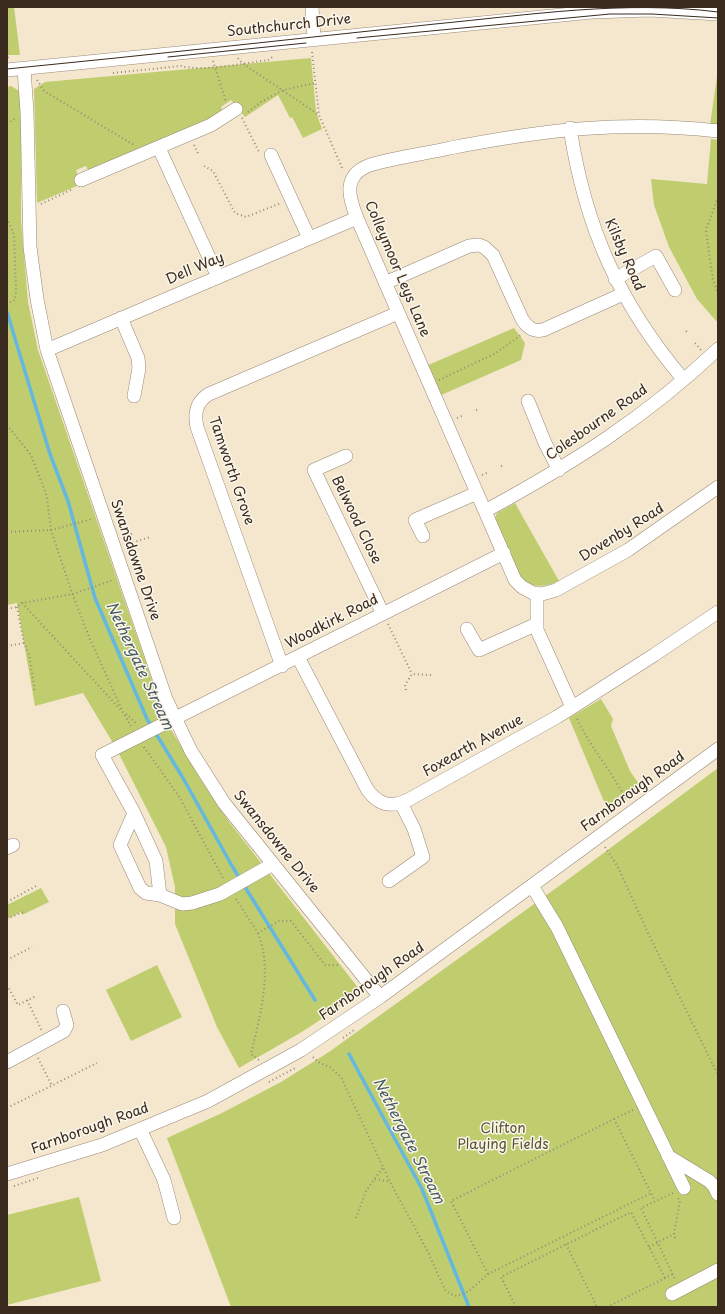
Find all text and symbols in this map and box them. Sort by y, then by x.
street label: Southchurch Drive [226,11,352,41]
street label: Colleymoor Leys Lane [361,198,433,340]
street label: Kilsby Road [601,216,647,294]
street label: Dell Way [163,249,227,289]
street label: Colesbourne Road [543,382,651,464]
street label: Tamworth Grove [205,415,257,527]
street label: Belwood Close [327,473,385,567]
street label: Swansdowne Drive [106,497,164,623]
street label: Dovenby Road [577,500,667,566]
street label: Woodkirk Road [283,591,381,653]
water label: Nethergate Stream [101,599,177,733]
street label: Foxearth Avenue [420,712,526,780]
street label: Farnborough Road [578,749,688,835]
street label: Swansdowne Drive [230,787,322,897]
street label: Farnborough Road [316,939,428,1025]
water label: Nethergate Stream [368,1075,448,1207]
street label: Farnborough Road [29,1100,151,1158]
park label: Clifton Playing Fields [457,1121,549,1154]

